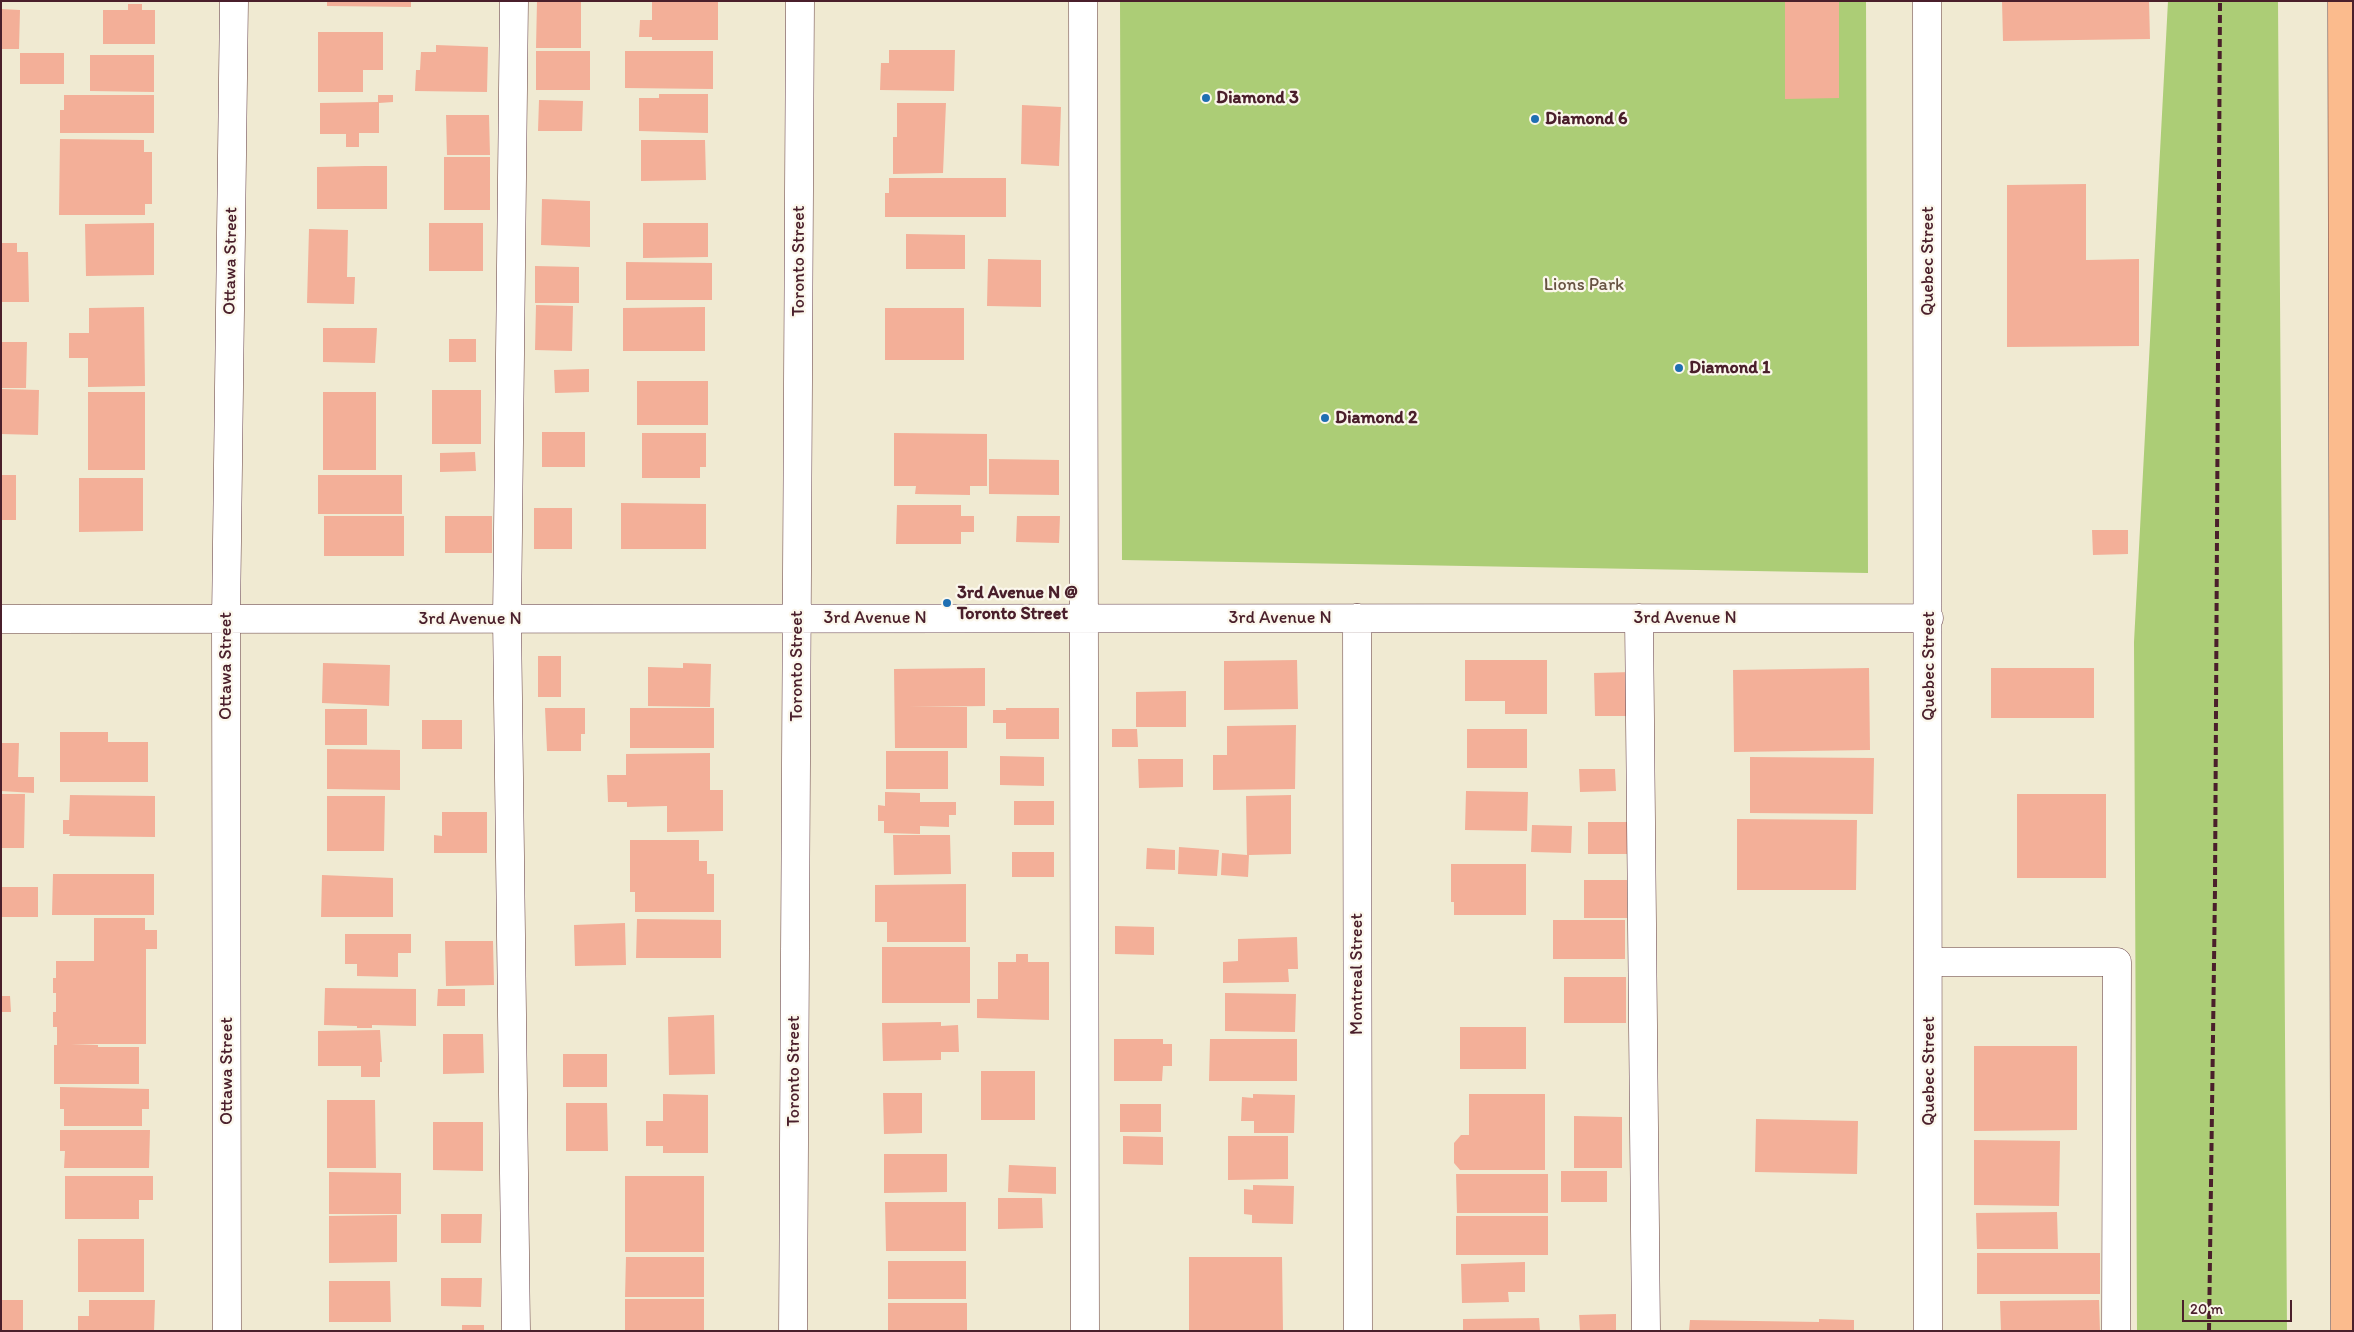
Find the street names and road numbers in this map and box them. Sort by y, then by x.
street label: Toronto Street [788,206,810,316]
street label: Quebec Street [1917,206,1939,316]
street label: Ottawa Street [219,207,243,315]
street label: 3rd Avenue N [823,607,927,629]
street label: 3rd Avenue N [1228,607,1332,629]
street label: 3rd Avenue N [1633,607,1737,629]
street label: 3rd Avenue N [418,608,522,630]
street label: Toronto Street [786,611,808,721]
street label: Quebec Street [1918,611,1940,721]
street label: Ottawa Street [215,612,237,720]
street label: Montreal Street [1346,913,1368,1035]
street label: Toronto Street [783,1016,805,1126]
street label: Quebec Street [1918,1016,1940,1126]
street label: Ottawa Street [216,1017,238,1125]

